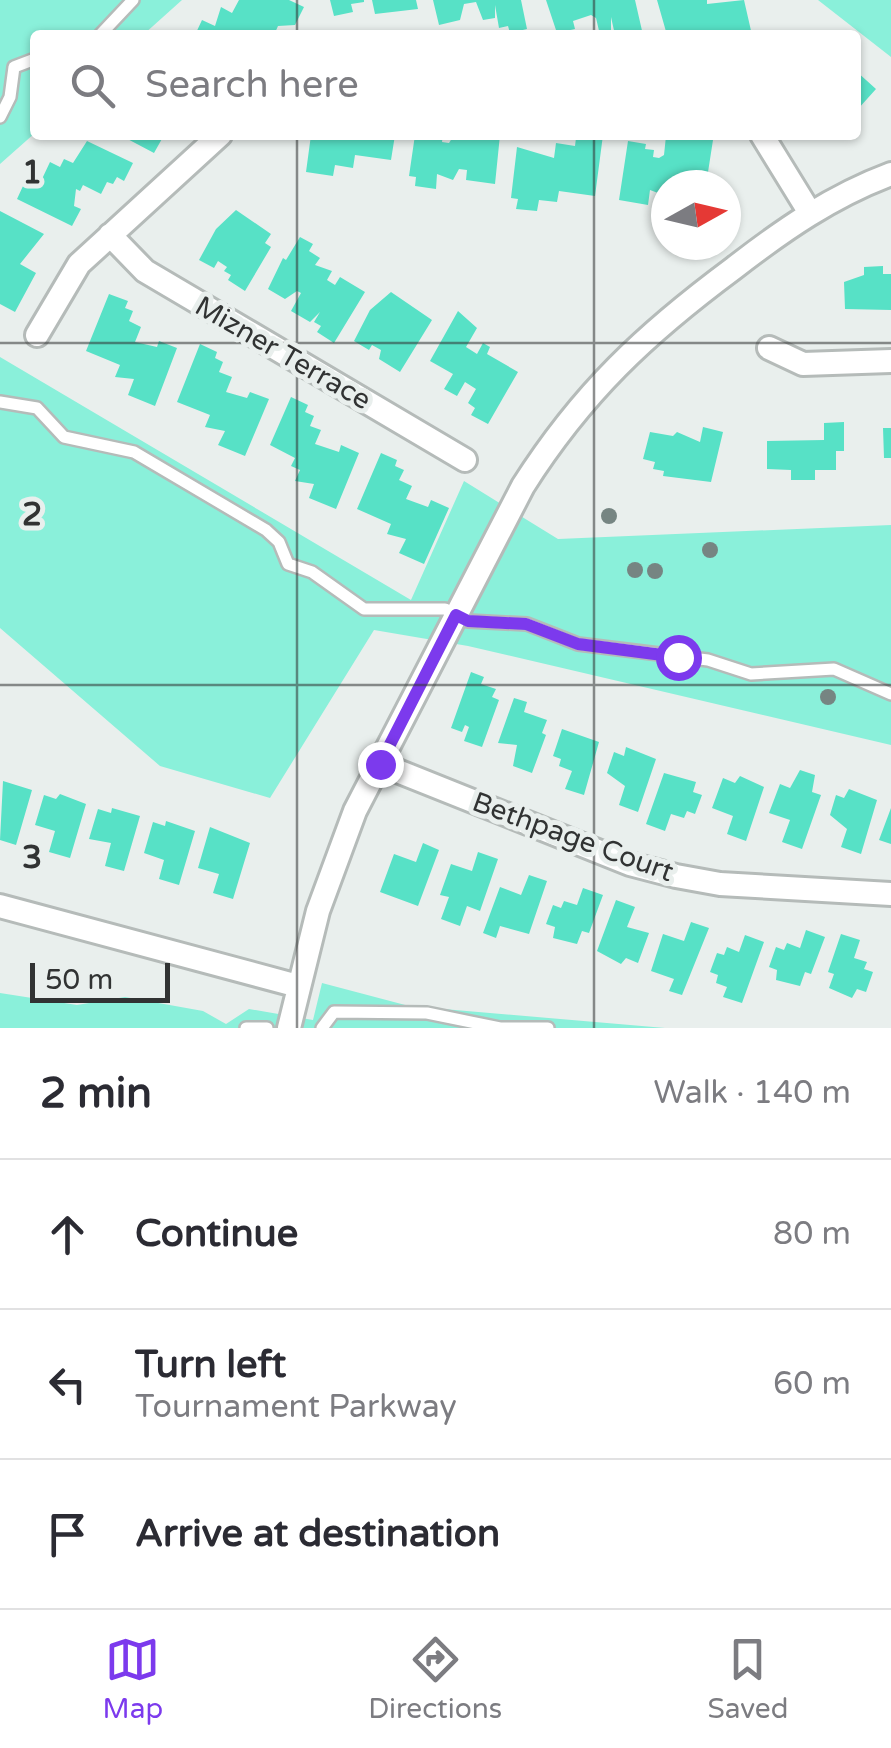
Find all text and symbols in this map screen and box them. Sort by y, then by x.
search box [30,30,861,140]
icon: search [65,58,120,113]
text: Search here [145,62,359,108]
text: 1 [22,154,42,192]
north arrow [651,170,741,260]
street label: Mizner Terrace [189,289,377,417]
text: 2 [22,496,42,534]
route start [656,635,702,681]
route end [358,742,404,788]
street label: Bethpage Court [468,785,679,889]
text: 3 [22,839,42,877]
scale bar [30,958,170,1003]
text: 50 m [45,963,113,997]
text: 2 min [40,1068,152,1119]
text: Walk · 140 m [654,1074,851,1112]
icon: ahead [40,1207,95,1262]
text: Continue [135,1211,298,1257]
text: 80 m [773,1215,851,1253]
text: Turn left [135,1342,286,1388]
icon: left [40,1357,95,1412]
text: 60 m [773,1365,851,1403]
text: Tournament Parkway [135,1388,457,1426]
icon: arrive [40,1507,95,1562]
text: Arrive at destination [135,1511,500,1557]
tab: Map [103,1632,163,1726]
tab: Directions [368,1632,502,1726]
tab: Saved [707,1632,788,1726]

